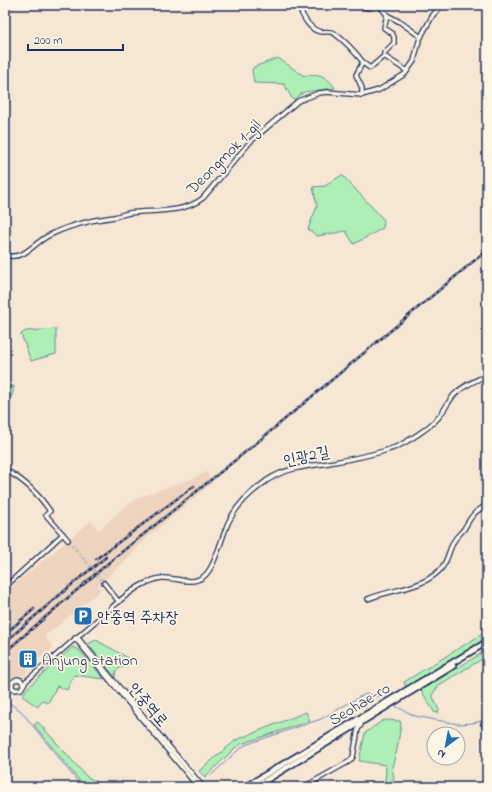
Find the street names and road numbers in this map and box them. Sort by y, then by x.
street label: Deongmok 1-gil [181,114,268,201]
street label: 인광2길 [281,440,332,474]
street label: Seohae-ro [325,677,395,733]
street label: 안중역로 [122,678,173,733]

